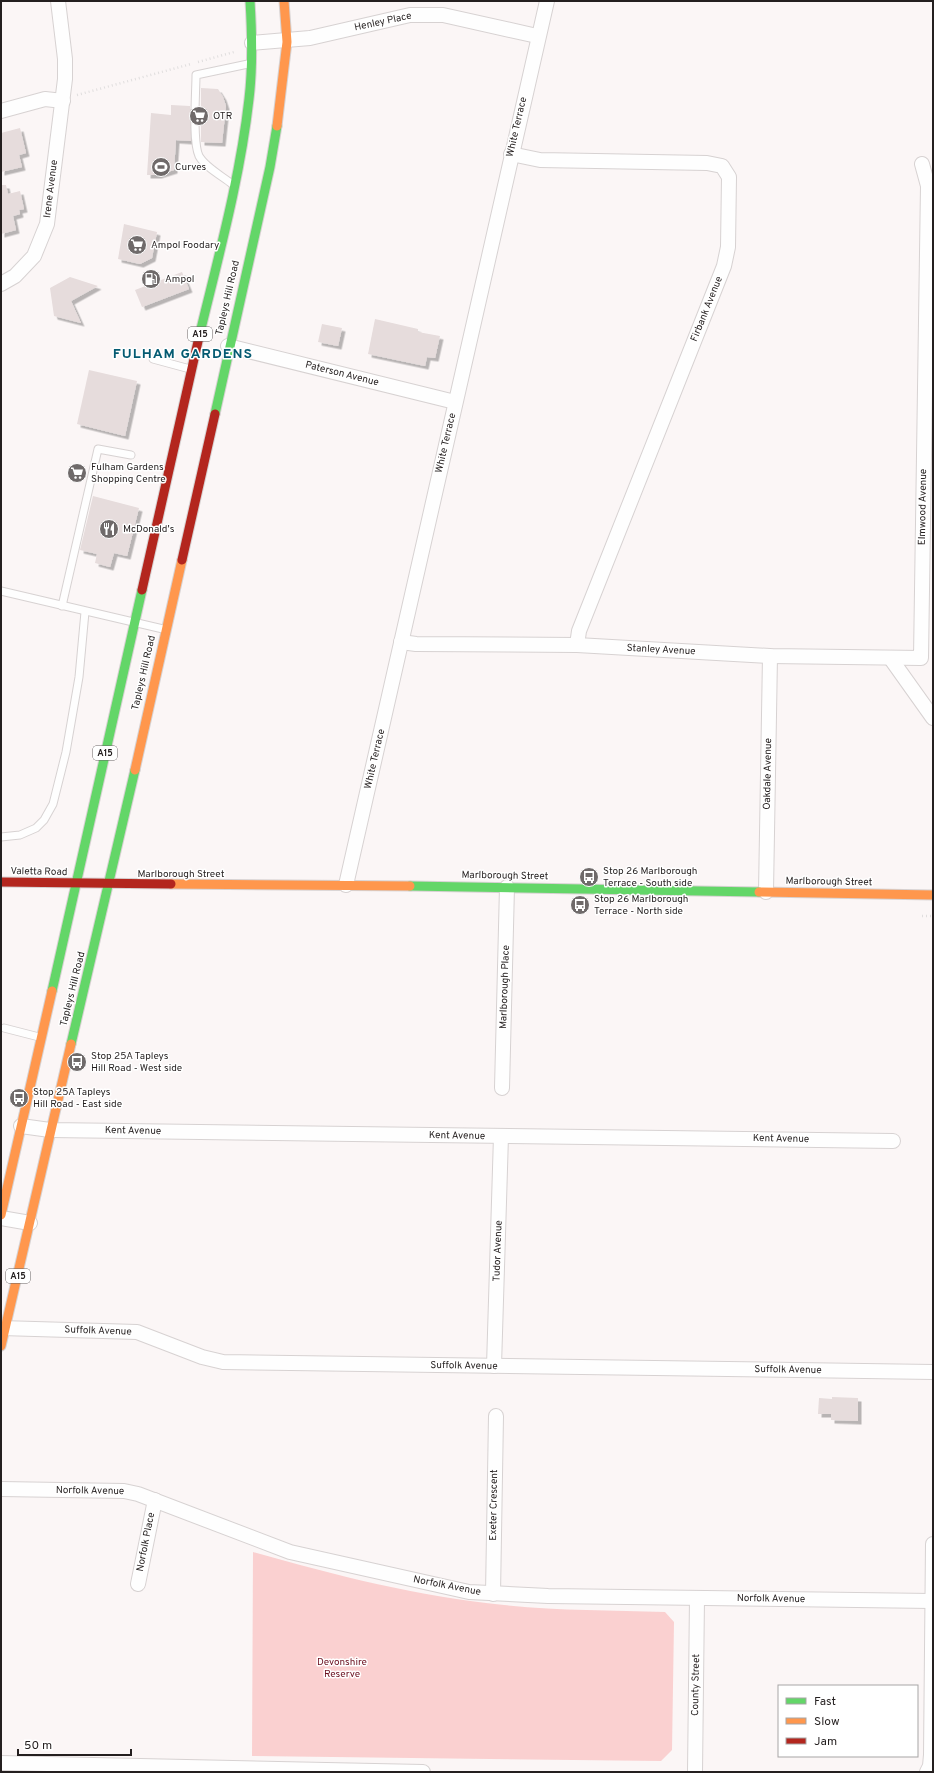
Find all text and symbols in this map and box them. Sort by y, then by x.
street label: Henley Place [353,10,413,34]
street label: White Terrace [504,96,530,158]
supermarket icon: OTR [188,105,210,127]
place label: OTR [213,110,232,123]
sports icon: Curves [150,156,172,178]
street label: Irene Avenue [41,159,61,219]
place label: Curves [175,161,207,174]
supermarket icon: Ampol Foodary [126,234,148,256]
place label: Ampol Foodary [151,239,219,252]
street label: Tapleys Hill Road [213,259,243,337]
fuel station icon: Ampol [140,268,162,290]
place label: Ampol [165,273,194,286]
street label: Firbank Avenue [688,274,726,344]
road number: A15 [188,327,212,341]
district label: FULHAM GARDENS [113,346,253,363]
street label: Paterson Avenue [304,359,380,389]
street label: White Terrace [433,412,459,474]
place label: Fulham Gardens Shopping Centre [91,461,166,486]
supermarket icon: Fulham Gardens Shopping Centre [66,462,88,484]
street label: Elmwood Avenue [916,469,930,545]
restaurant icon: McDonald's [98,518,120,540]
place label: McDonald's [123,523,175,536]
street label: Tapleys Hill Road [129,634,159,712]
street label: Stanley Avenue [626,642,696,658]
street label: White Terrace [362,728,388,790]
street label: Oakdale Avenue [761,738,775,810]
road number: A15 [93,746,117,760]
street label: Valetta Road [10,865,68,879]
place label: Stop 26 Marlborough Terrace - South side [603,865,698,890]
bus stop icon: Stop 26 Marlborough Terrace - South side [578,866,600,888]
street label: Marlborough Street [138,868,225,881]
street label: Marlborough Street [461,869,549,883]
street label: Marlborough Street [785,875,873,889]
place label: Stop 26 Marlborough Terrace - North side [594,893,689,918]
bus stop icon: Stop 26 Marlborough Terrace - North side [569,894,591,916]
street label: Marlborough Place [497,945,513,1029]
street label: Tapleys Hill Road [57,950,89,1028]
place label: Stop 25A Tapleys Hill Road - West side [91,1050,182,1075]
bus stop icon: Stop 25A Tapleys Hill Road - West side [66,1051,88,1073]
place label: Stop 25A Tapleys Hill Road - East side [33,1086,122,1111]
bus stop icon: Stop 25A Tapleys Hill Road - East side [8,1087,30,1109]
street label: Kent Avenue [105,1124,161,1138]
street label: Kent Avenue [429,1129,485,1143]
street label: Kent Avenue [753,1132,809,1146]
street label: Tudor Avenue [490,1220,506,1282]
road number: A15 [6,1269,30,1283]
street label: Suffolk Avenue [64,1323,132,1339]
street label: Suffolk Avenue [430,1359,498,1373]
street label: Suffolk Avenue [754,1363,822,1377]
street label: Exeter Crescent [487,1469,501,1541]
street label: Norfolk Avenue [56,1484,124,1498]
street label: Norfolk Place [134,1511,158,1573]
street label: Norfolk Avenue [412,1573,482,1599]
street label: Norfolk Avenue [737,1592,805,1606]
street label: County Street [689,1654,703,1716]
park label: Devonshire Reserve [317,1656,367,1681]
legend [778,1685,918,1757]
text: Fast [814,1694,836,1710]
text: Slow [814,1714,840,1730]
scale bar [18,1731,131,1757]
text: Jam [814,1734,837,1750]
text: 50 m [24,1738,52,1754]

